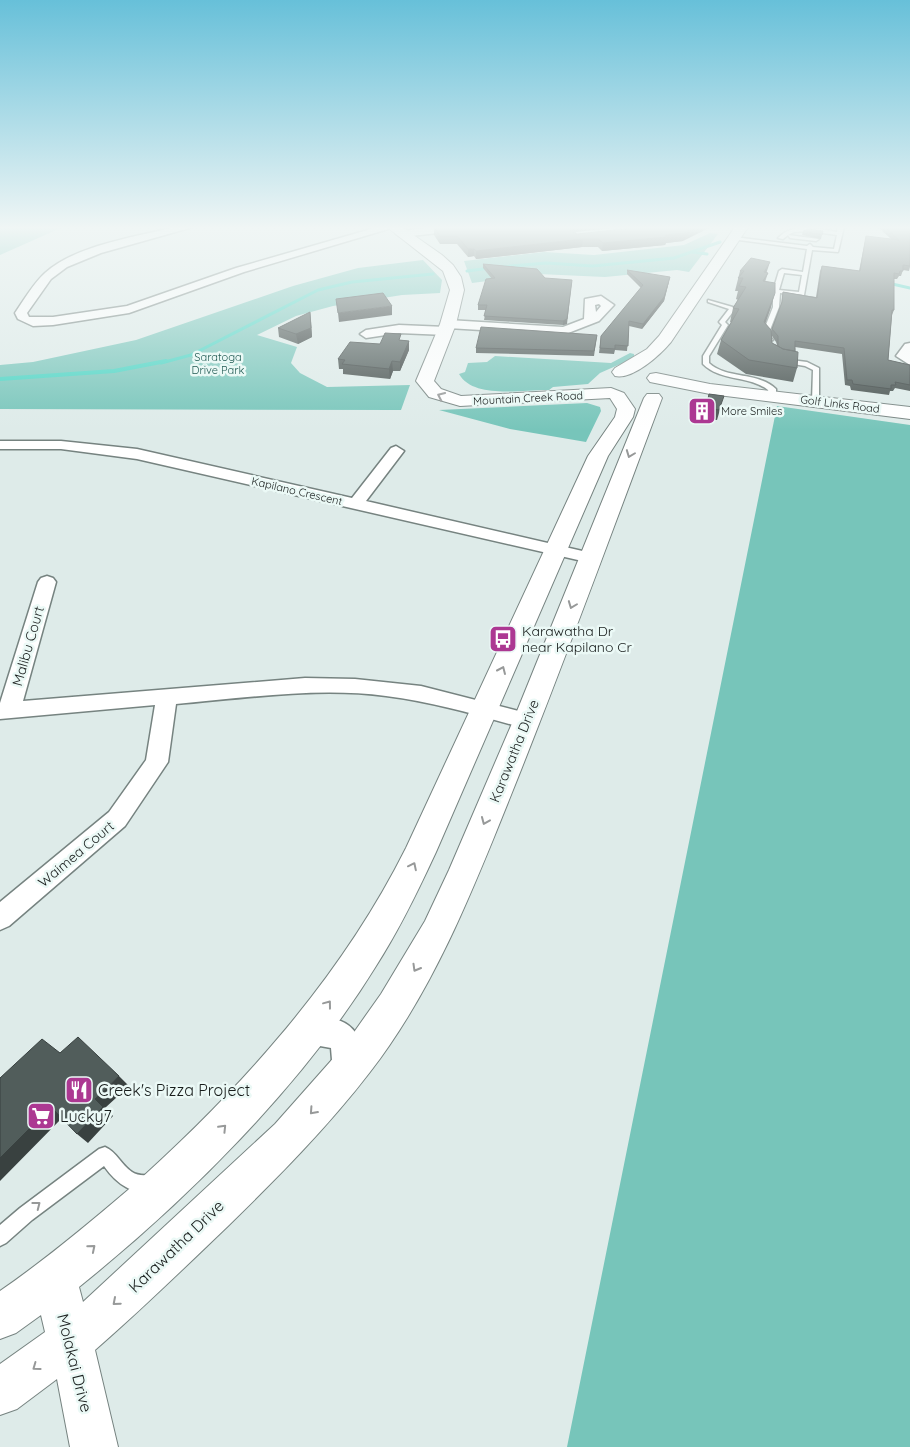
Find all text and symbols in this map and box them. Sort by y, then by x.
park label: Saratoga Drive Park [192,350,244,377]
street label: Mountain Creek Road [473,388,583,408]
one-way arrow [437,391,446,402]
street label: Golf Links Road [800,392,880,416]
building icon: More Smiles [687,396,717,426]
place label: More Smiles [721,404,782,418]
one-way arrow [626,449,636,457]
street label: Kapilano Crescent [250,474,344,508]
one-way arrow [568,600,578,609]
street label: Malibu Court [8,604,48,688]
place label: Karawatha Dr near Kapilano Cr [522,622,632,656]
bus stop icon: Karawatha Dr near Kapilano Cr [488,624,518,654]
one-way arrow [495,666,506,675]
street label: Karawatha Drive [485,697,543,805]
one-way arrow [481,816,492,825]
street label: Waimea Court [34,817,118,891]
one-way arrow [407,863,417,872]
one-way arrow [412,962,422,971]
one-way arrow [322,1000,331,1010]
restaurant icon: Creek's Pizza Project [64,1075,94,1105]
place label: Creek's Pizza Project [98,1080,250,1100]
supermarket icon: Lucky7 [26,1101,56,1131]
one-way arrow [310,1105,319,1114]
place label: Lucky7 [60,1106,112,1126]
one-way arrow [217,1125,226,1134]
street label: Karawatha Drive [124,1195,228,1297]
one-way arrow [31,1203,40,1211]
one-way arrow [86,1245,95,1254]
one-way arrow [112,1297,121,1306]
street label: Molakai Drive [53,1312,97,1414]
one-way arrow [32,1361,42,1370]

